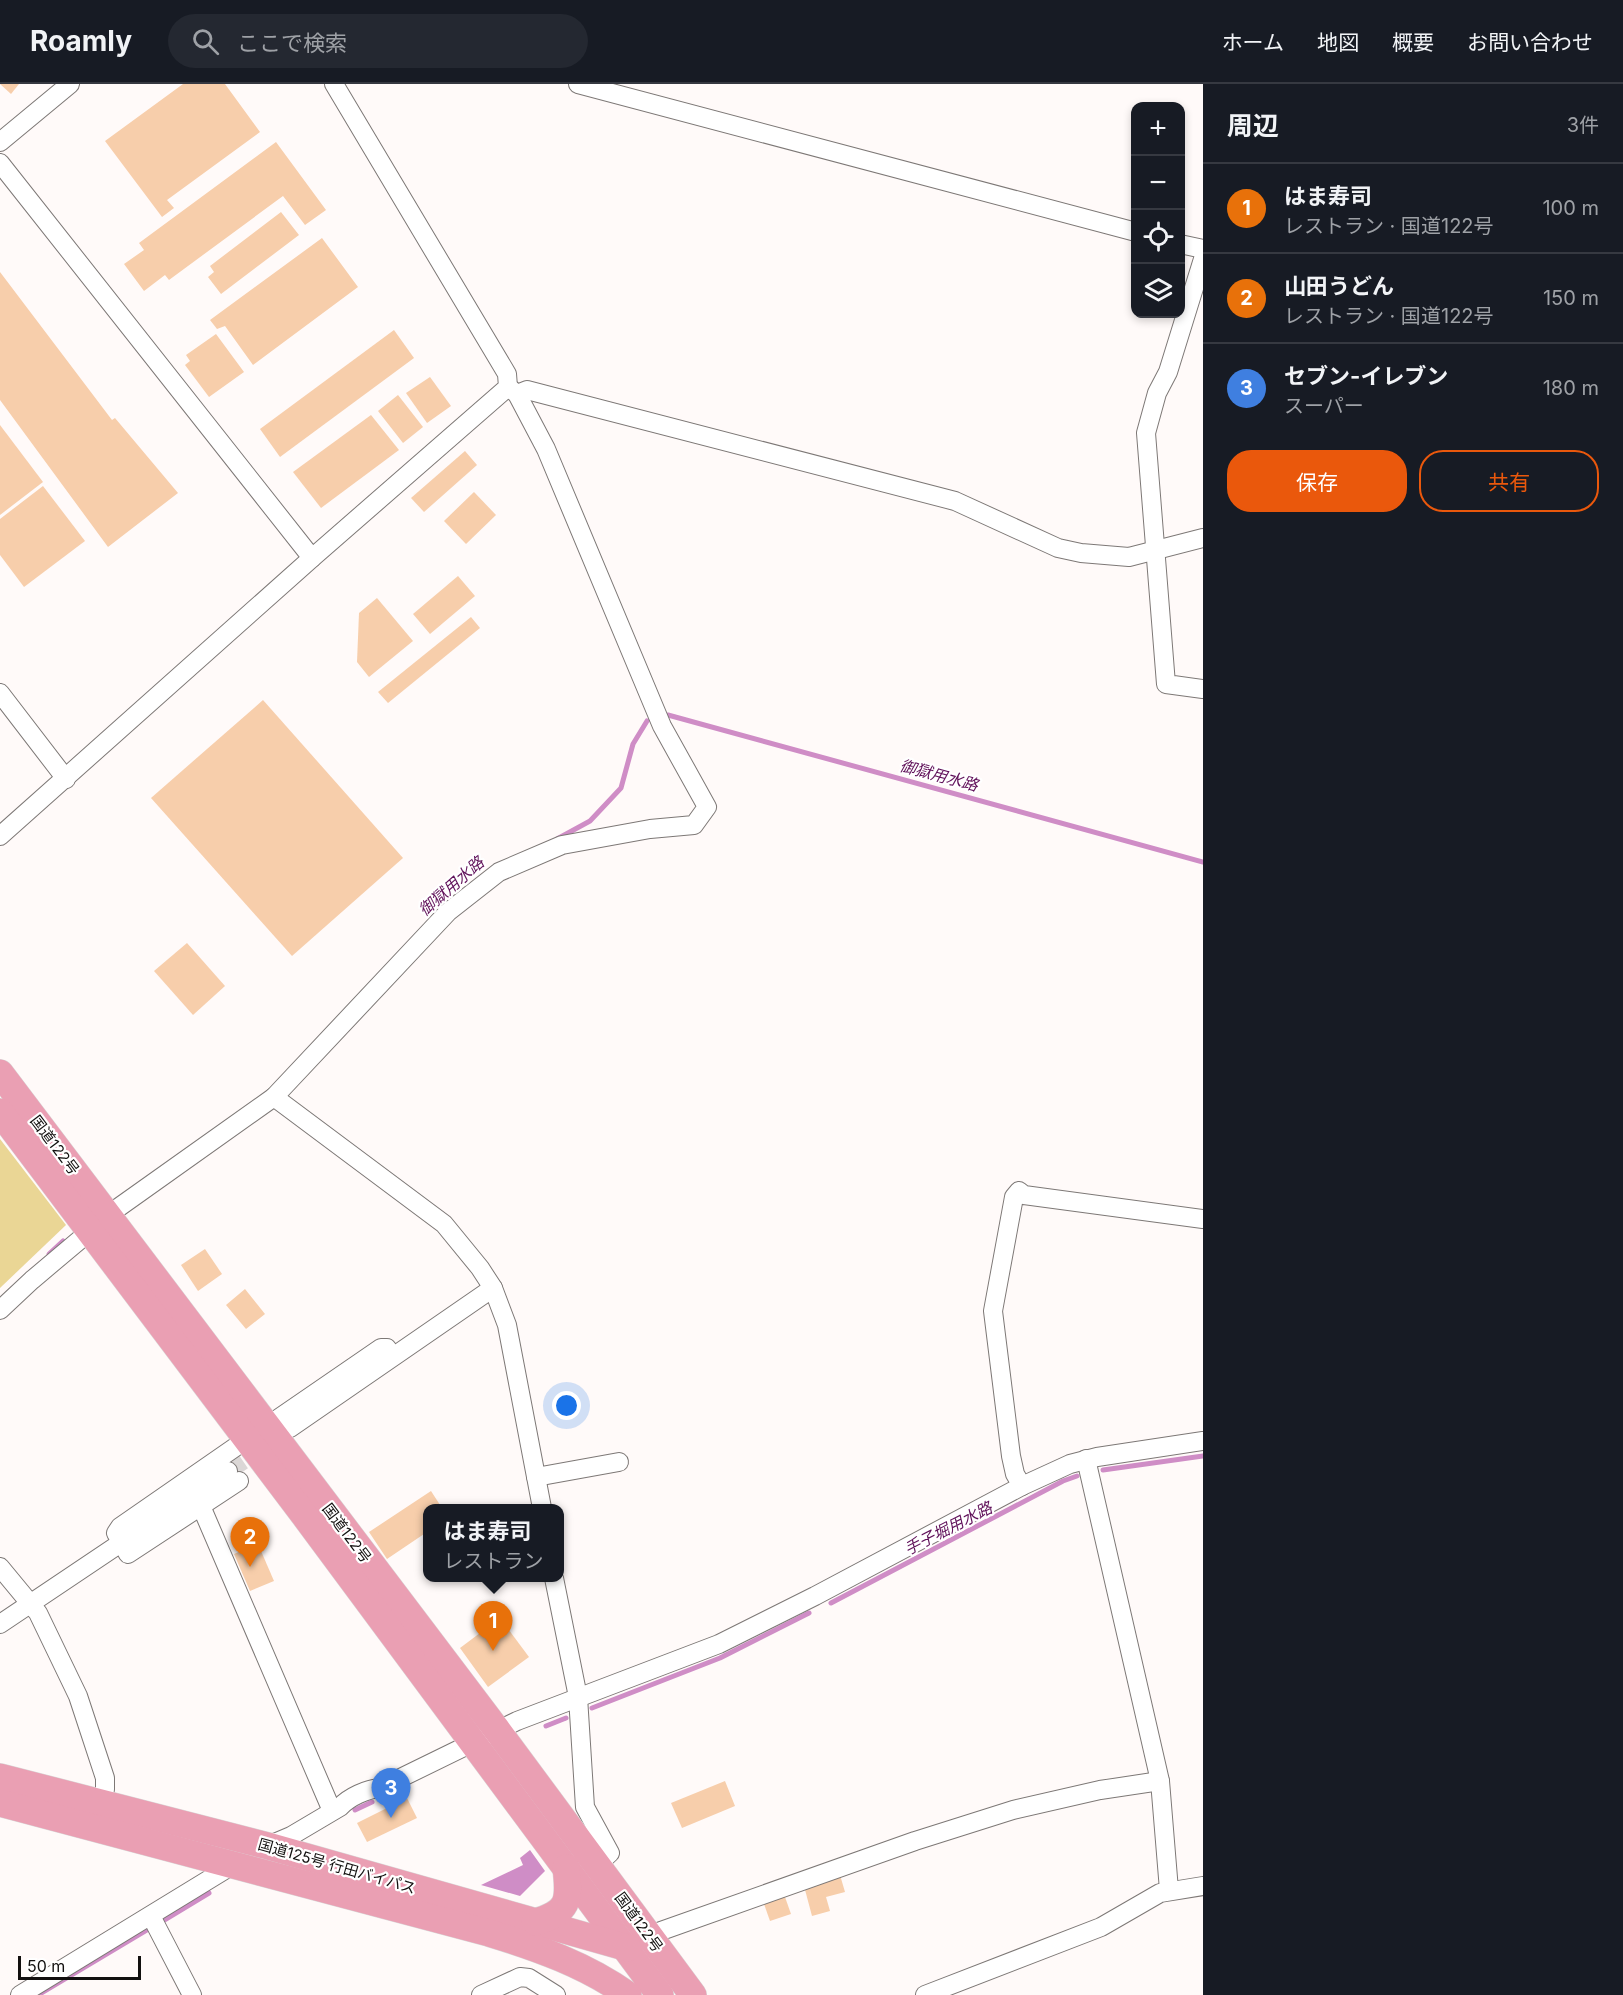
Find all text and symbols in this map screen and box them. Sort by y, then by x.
search box [168,14,588,68]
text: Roamly [30,24,132,58]
icon: search [189,25,222,58]
text: ここで検索 [237,30,347,56]
text: ホーム [1222,30,1284,55]
text: 地図 [1317,30,1359,55]
text: 概要 [1392,30,1434,55]
text: お問い合わせ [1467,30,1593,55]
map controls [1131,102,1185,318]
button: + [1131,102,1185,156]
text: 周辺 [1227,110,1279,141]
text: 3件 [1567,113,1599,137]
button: − [1131,156,1185,210]
text: はま寿司 [1284,183,1372,209]
text: 1 [1242,196,1251,220]
text: 100 m [1542,196,1599,220]
button: locate [1131,210,1185,264]
text: レストラン · 国道122号 [1284,214,1494,238]
button: layers [1131,264,1185,318]
text: 山田うどん [1284,273,1394,299]
text: 2 [1240,286,1253,310]
text: 150 m [1543,286,1599,310]
text: レストラン · 国道122号 [1284,304,1494,328]
text: セブン-イレブン [1284,363,1448,389]
text: 3 [1240,376,1253,400]
text: 180 m [1543,376,1599,400]
text: スーパー [1284,394,1364,418]
button: 保存 [1227,450,1407,512]
button: 共有 [1419,450,1599,512]
water label: 御獄用水路 [898,755,982,796]
water label: 御獄用水路 [414,851,489,920]
street label: 国道122号 [27,1112,83,1178]
your location [552,1391,581,1420]
water label: 手子堀用水路 [901,1496,997,1559]
street label: 国道122号 [319,1500,375,1566]
popup [423,1504,564,1582]
pin: 2 [230,1518,270,1567]
text: はま寿司 [444,1518,532,1544]
text: レストラン [444,1549,544,1573]
pin: 1 [474,1602,512,1651]
pin: 3 [372,1768,410,1818]
street label: 国道125号 行田バイパス [256,1834,418,1898]
street label: 国道122号 [611,1888,667,1956]
scale bar [18,1953,141,1980]
text: 50 m [27,1956,65,1976]

